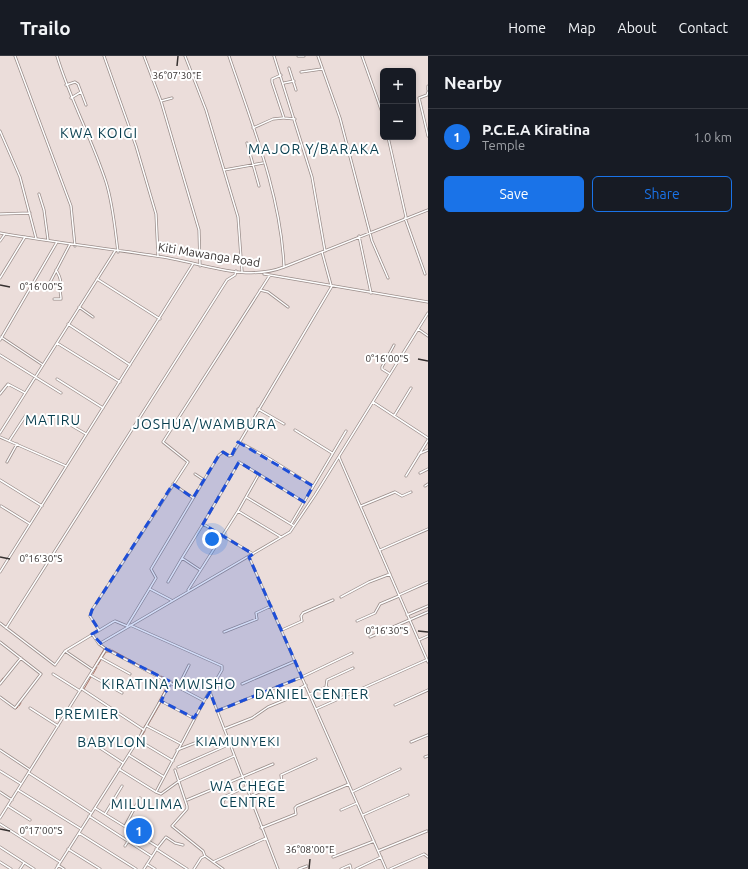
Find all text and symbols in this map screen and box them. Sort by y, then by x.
text: Trailo [20,17,71,39]
text: Home [508,20,546,36]
text: Map [568,20,596,36]
text: About [618,20,657,36]
text: Contact [679,20,728,36]
map controls [380,68,416,140]
button: + [380,68,416,104]
text: 36°07'30"E [152,70,202,81]
text: Nearby [444,73,502,92]
button: − [380,104,416,140]
text: P.C.E.A Kiratina [482,121,590,138]
district label: KWA KOIGI [60,125,138,141]
text: 1 [453,130,461,144]
text: 1.0 km [693,130,732,144]
text: Temple [482,138,525,152]
district label: MAJOR Y/BARAKA [248,141,380,157]
button: Save [444,176,584,212]
button: Share [592,176,732,212]
street label: Kiti Mawanga Road [157,240,261,269]
text: 0°16'00"S [19,281,63,292]
text: 0°16'00"S [365,353,409,364]
district label: MATIRU [25,412,81,428]
district label: JOSHUA/WAMBURA [133,416,277,432]
your location [202,529,222,549]
text: 0°16'30"S [19,553,63,564]
text: 0°16'30"S [365,625,409,636]
district label: KIRATINA MWISHO [102,676,236,692]
district label: DANIEL CENTER [255,686,369,702]
district label: PREMIER [55,706,119,722]
district label: BABYLON [77,734,147,750]
district label: KIAMUNYEKI [195,734,281,748]
district label: WA CHEGE CENTRE [210,778,286,810]
district label: MILULIMA [111,796,183,812]
pin: 1 [126,816,152,846]
text: 0°17'00"S [19,825,63,836]
text: 36°08'00"E [285,844,335,855]

